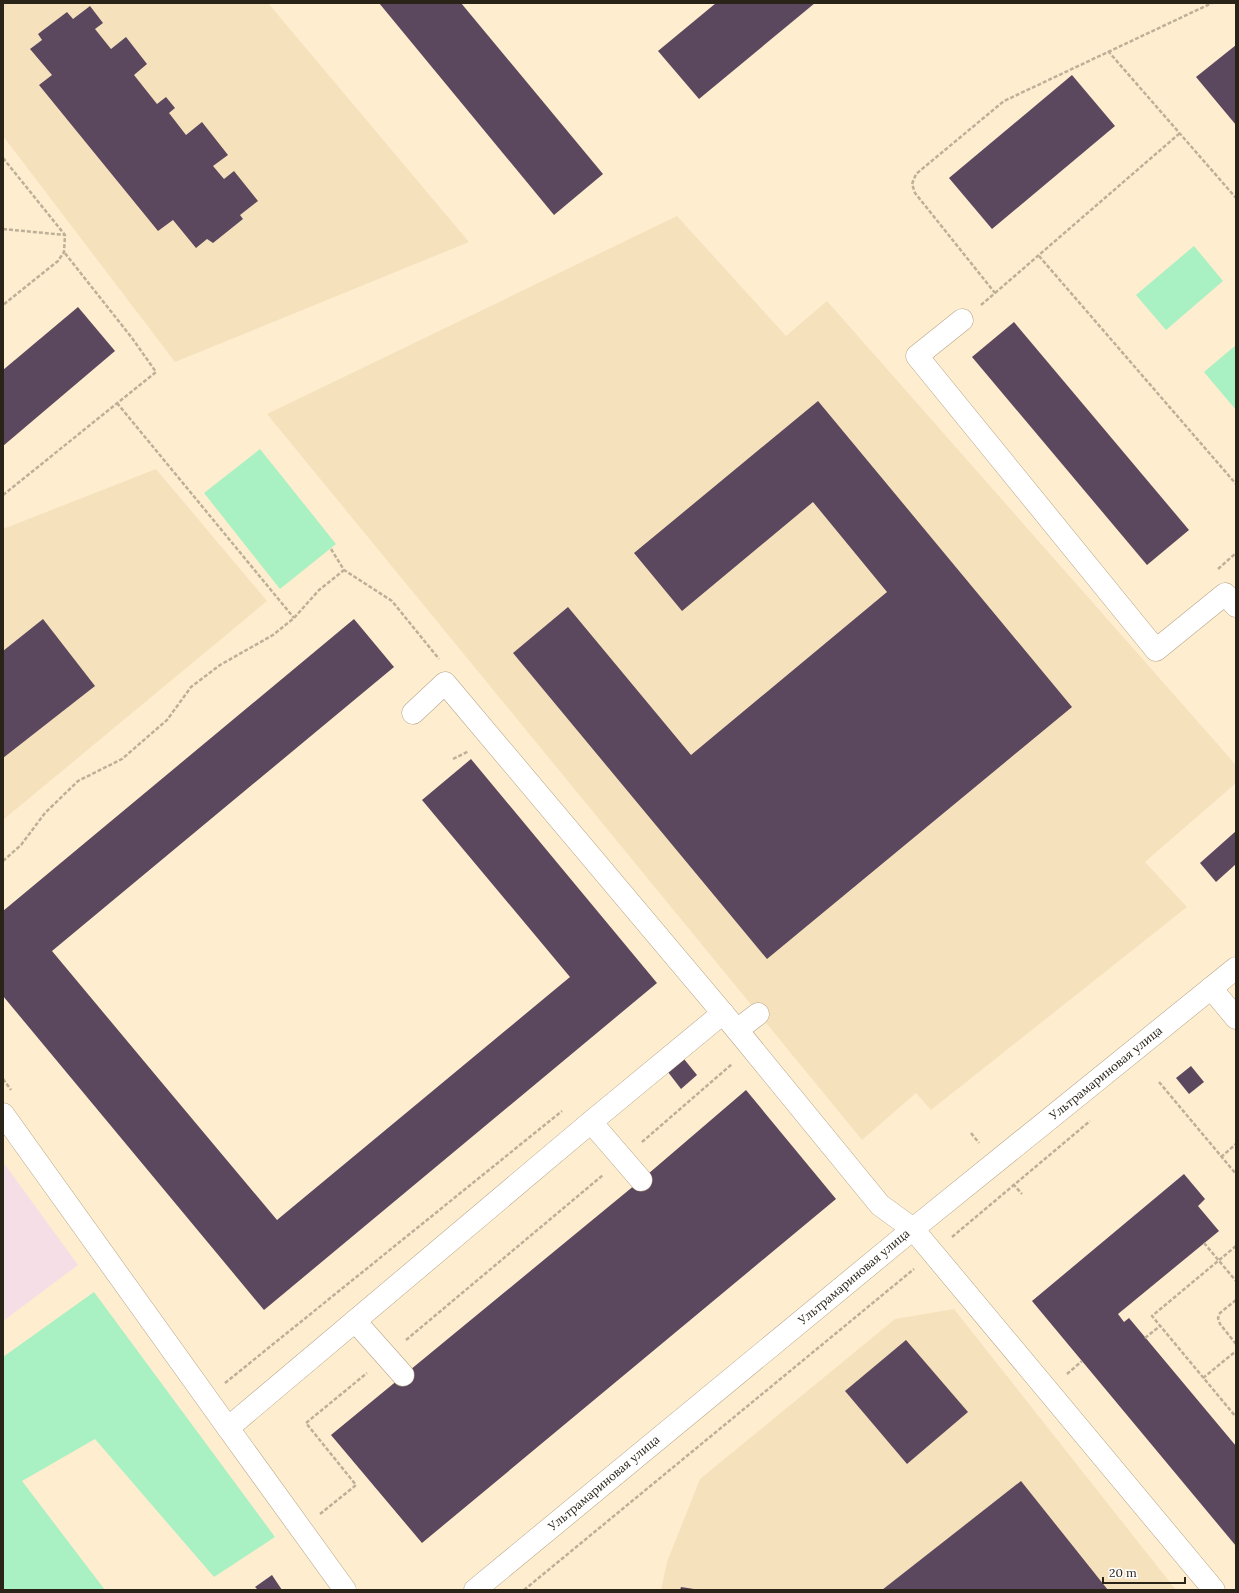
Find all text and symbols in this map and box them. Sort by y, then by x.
street label: Ультрамариновая улица [1046,1023,1165,1123]
street label: Ультрамариновая улица [794,1226,912,1328]
street label: Ультрамариновая улица [544,1432,662,1534]
scale bar [1103,1559,1185,1585]
text: 20 m [1109,1565,1137,1580]

